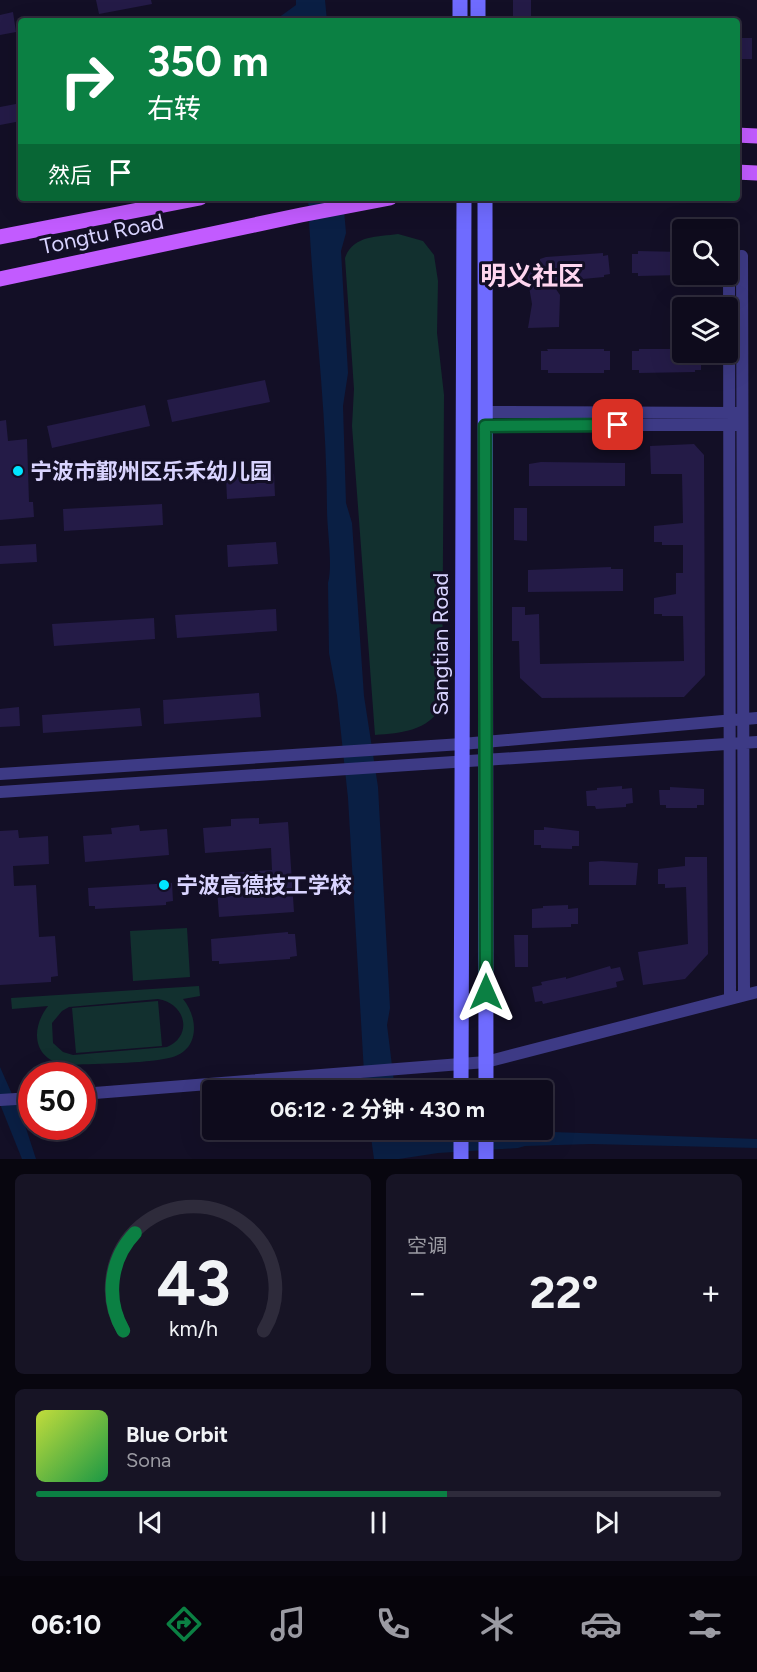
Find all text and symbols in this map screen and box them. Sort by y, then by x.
text: 350 m [147,36,269,87]
icon: right [48,42,126,120]
text: 右转 [147,92,201,125]
icon: arrive [104,156,137,189]
text: 然后 [48,162,92,189]
street label: Tongtu Road [38,208,166,260]
map controls [672,219,738,363]
button: search [672,219,738,285]
district label: 明义社区 [480,260,584,292]
button: layers [672,297,738,363]
pin [592,399,643,450]
icon: arrive [601,408,634,441]
place label: 宁波市鄞州区乐禾幼儿园 [30,458,272,485]
marker: 宁波市鄞州区乐禾幼儿园 [11,464,25,478]
street label: Sangtian Road [427,573,454,715]
place label: 宁波高德技工学校 [176,872,352,899]
marker: 宁波高德技工学校 [157,878,171,892]
position arrow [454,960,518,1024]
speed limit sign: 50 [18,1062,96,1140]
text: 06:12 · 2 分钟 · 430 m [270,1096,485,1123]
text: 空调 [407,1234,447,1258]
text: 43 [156,1246,230,1321]
text: 22° [529,1265,599,1319]
text: − [407,1273,428,1312]
text: + [700,1273,721,1312]
text: km/h [169,1316,217,1341]
text: Blue Orbit [126,1421,228,1448]
text: Sona [126,1448,171,1472]
icon: previous [134,1506,167,1539]
icon: pause [362,1506,395,1539]
icon: next [590,1506,623,1539]
icon: directions [163,1603,205,1645]
icon: music [267,1603,309,1645]
icon: phone [372,1603,414,1645]
icon: climate [476,1603,518,1645]
icon: car [580,1603,622,1645]
icon: filters [684,1603,726,1645]
text: 06:10 [31,1608,101,1641]

